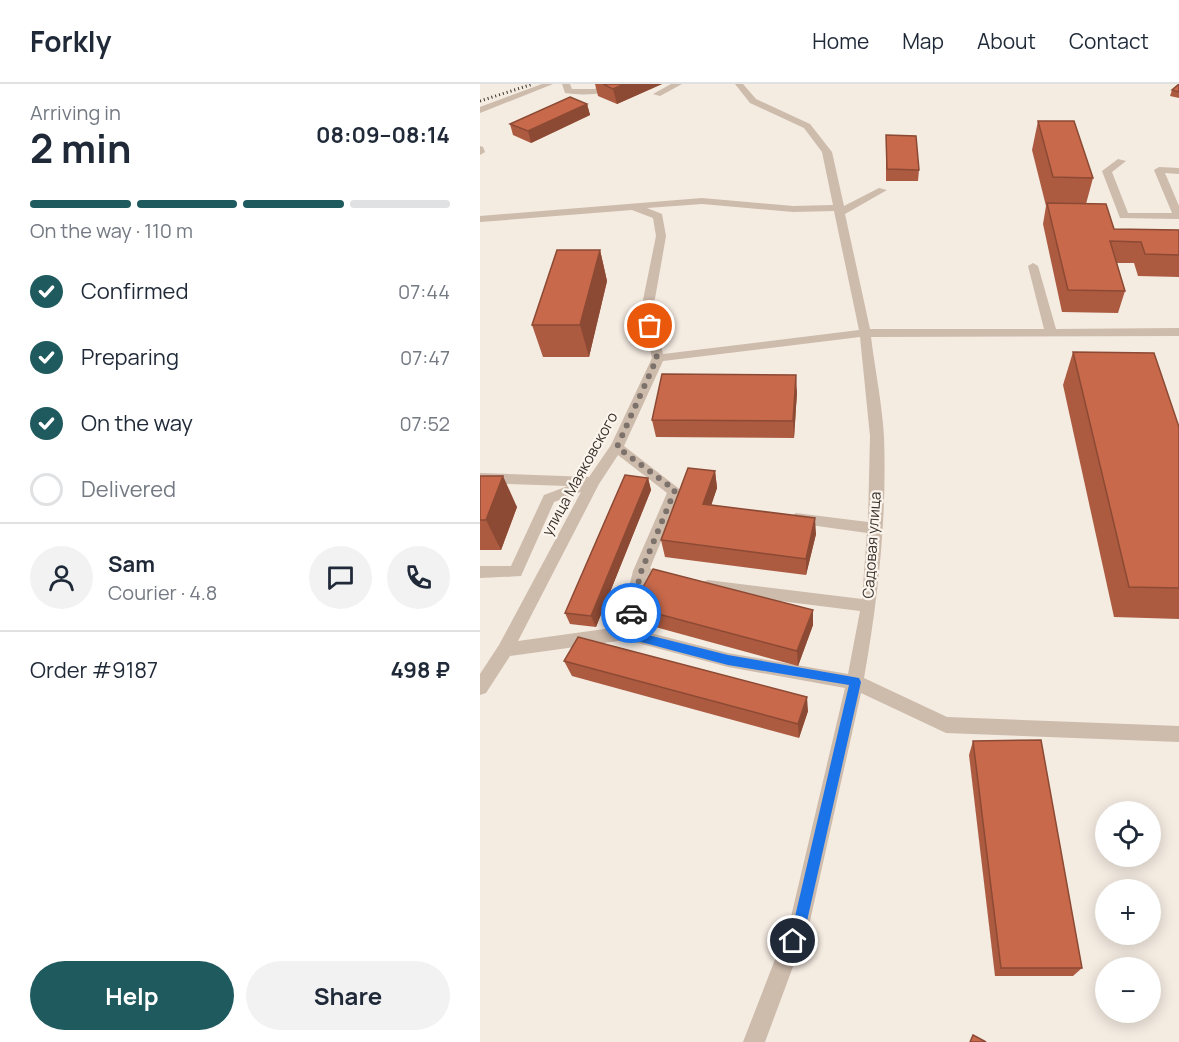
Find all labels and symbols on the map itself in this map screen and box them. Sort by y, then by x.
pin [624,300,675,351]
street label: улица Маяковского [537,408,622,540]
street label: Садовая улица [857,491,886,599]
courier [601,583,661,643]
pin [767,915,818,966]

